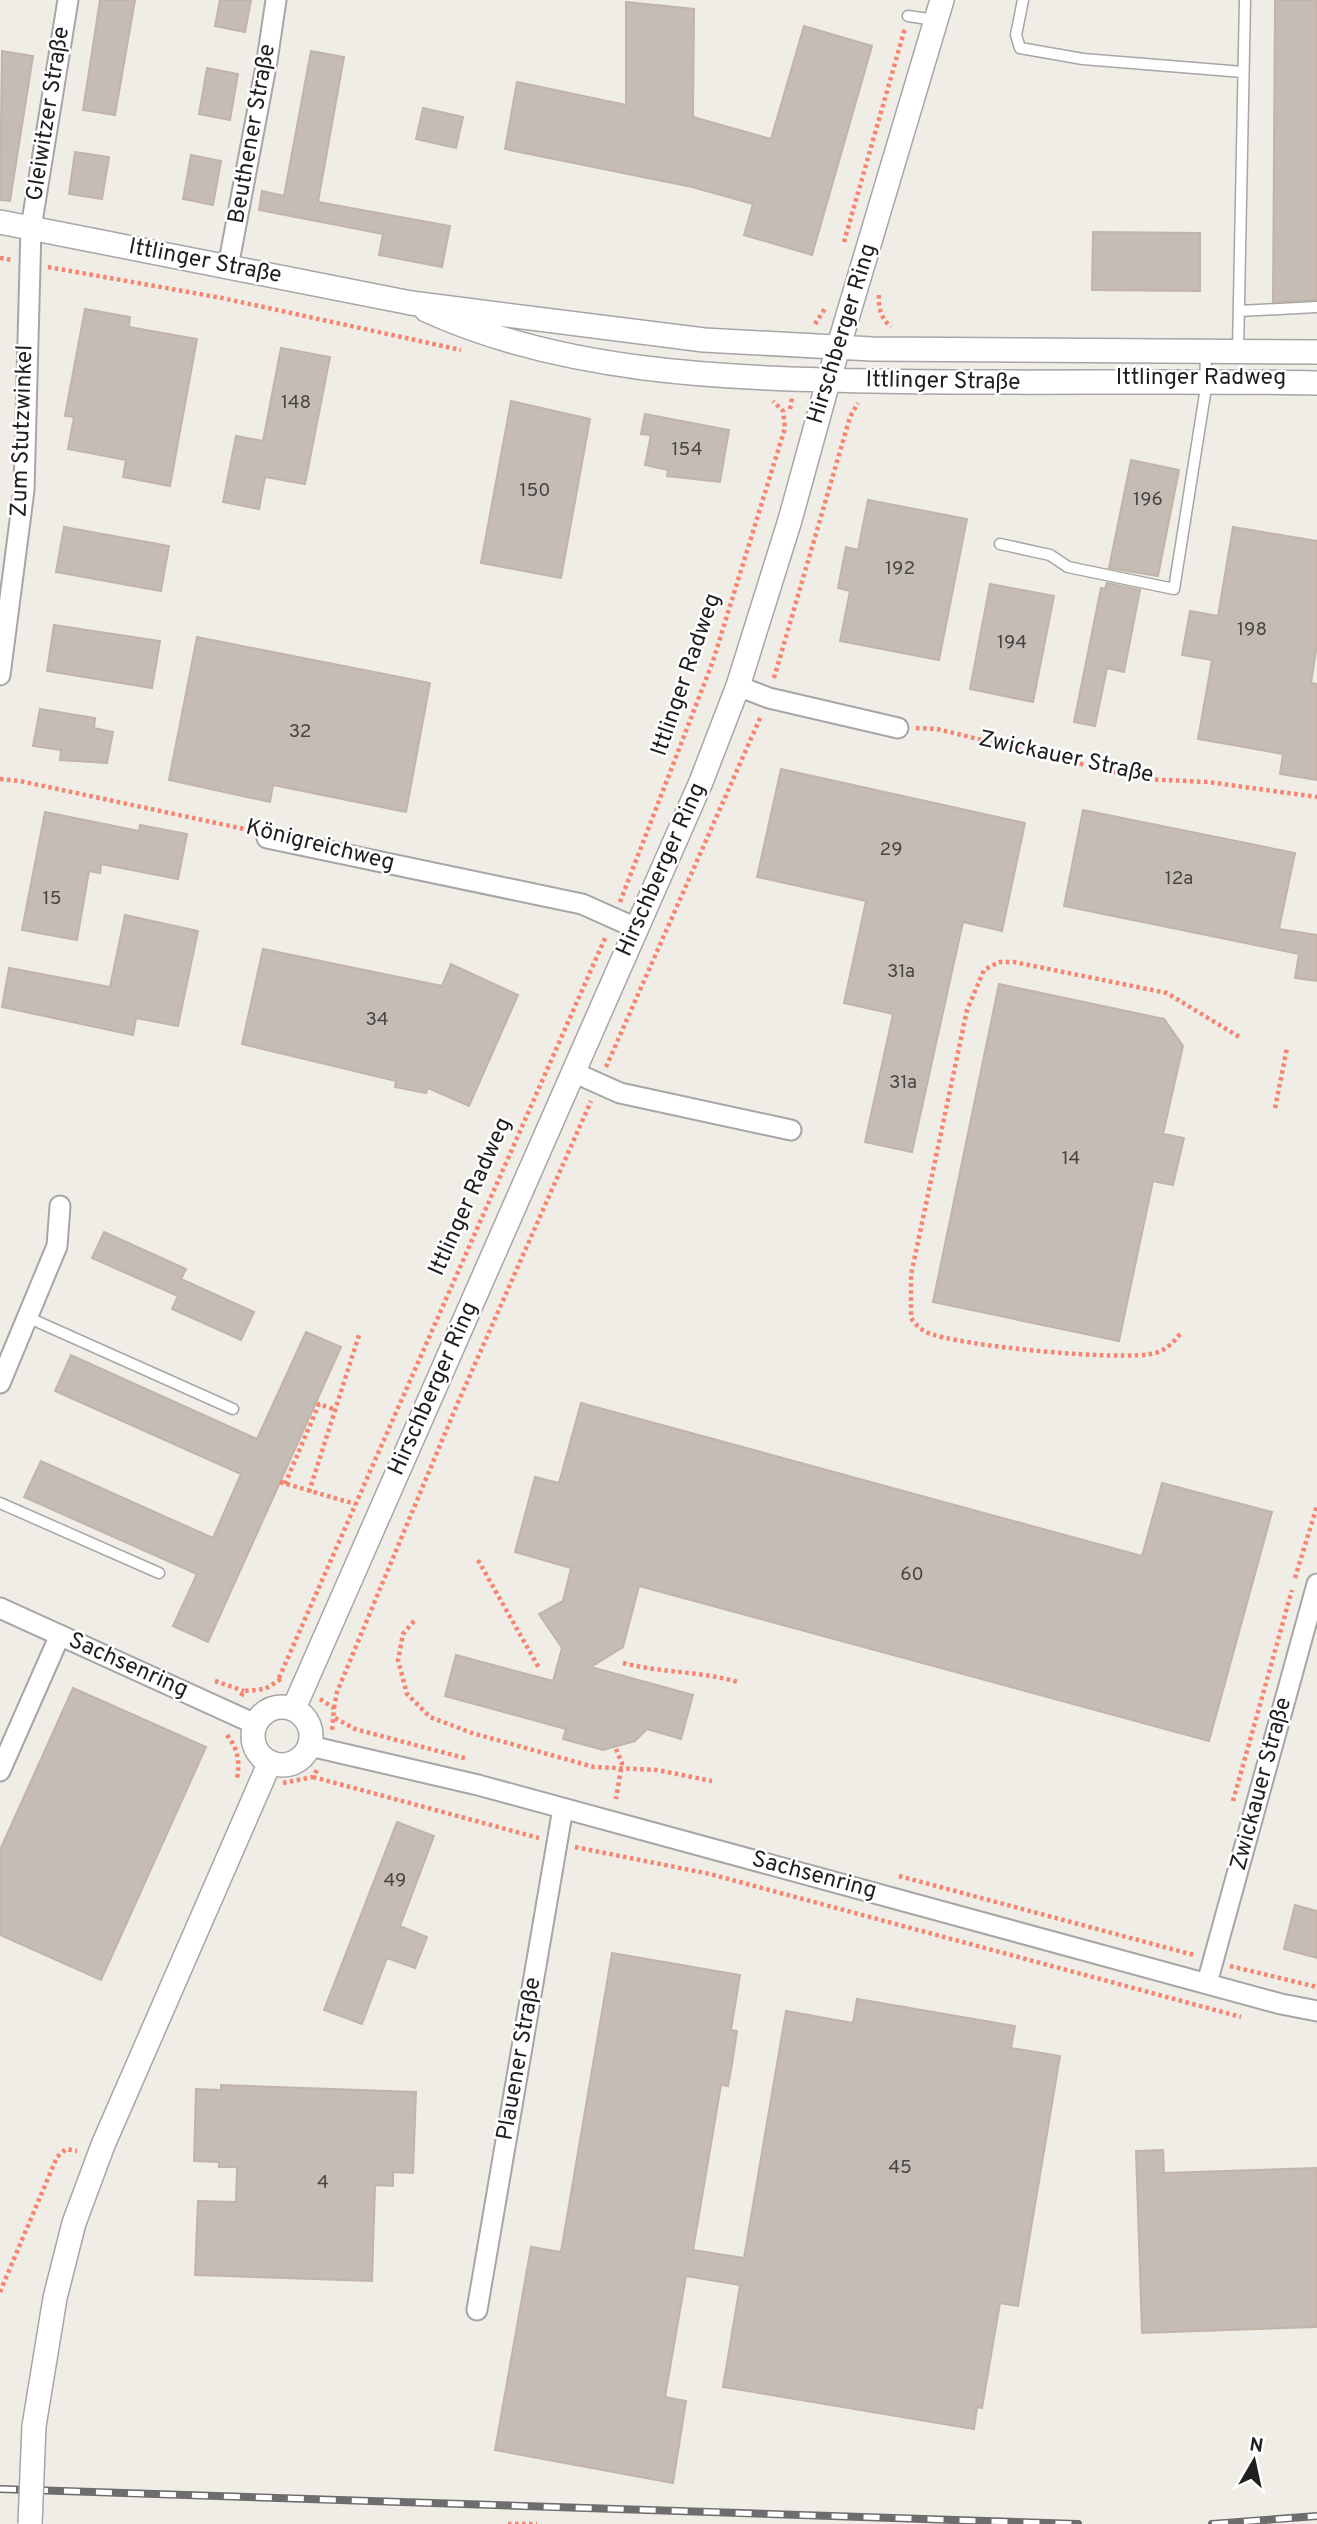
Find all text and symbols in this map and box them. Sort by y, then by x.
street label: Gleiwitzer Straße [21,25,77,203]
street label: Beuthener Straße [223,42,283,226]
street label: Ittlinger Straße [126,233,284,291]
street label: Hirschberger Ring [802,240,884,428]
street label: Zum Stutzwinkel [5,344,41,518]
street label: Ittlinger Radweg [1116,364,1286,393]
street label: Ittlinger Straße [865,366,1021,398]
house number: 148 [281,391,311,415]
house number: 154 [671,438,703,462]
house number: 150 [519,479,551,503]
house number: 196 [1133,488,1163,512]
house number: 192 [885,557,915,581]
street label: Ittlinger Radweg [646,590,728,760]
house number: 198 [1237,618,1267,642]
house number: 194 [997,631,1027,655]
house number: 32 [289,720,311,744]
street label: Zwickauer Straße [976,725,1156,791]
street label: Hirschberger Ring [611,779,713,961]
street label: Königreichweg [243,814,397,878]
house number: 29 [880,838,902,862]
house number: 12a [1165,867,1193,891]
house number: 15 [43,887,61,911]
house number: 31a [887,960,915,984]
house number: 34 [365,1008,389,1032]
house number: 31a [889,1071,917,1095]
street label: Ittlinger Radweg [423,1113,519,1281]
house number: 14 [1062,1147,1080,1171]
street label: Hirschberger Ring [383,1298,485,1480]
house number: 60 [900,1563,924,1587]
street label: Sachsenring [64,1627,192,1705]
street label: Zwickauer Straße [1225,1694,1299,1874]
street label: Sachsenring [748,1845,880,1907]
house number: 49 [384,1869,406,1893]
street label: Plauener Straße [491,1975,549,2143]
house number: 45 [888,2156,912,2180]
house number: 4 [317,2171,329,2195]
north arrow [1219,2426,1289,2496]
text: N [1248,2433,1265,2459]

